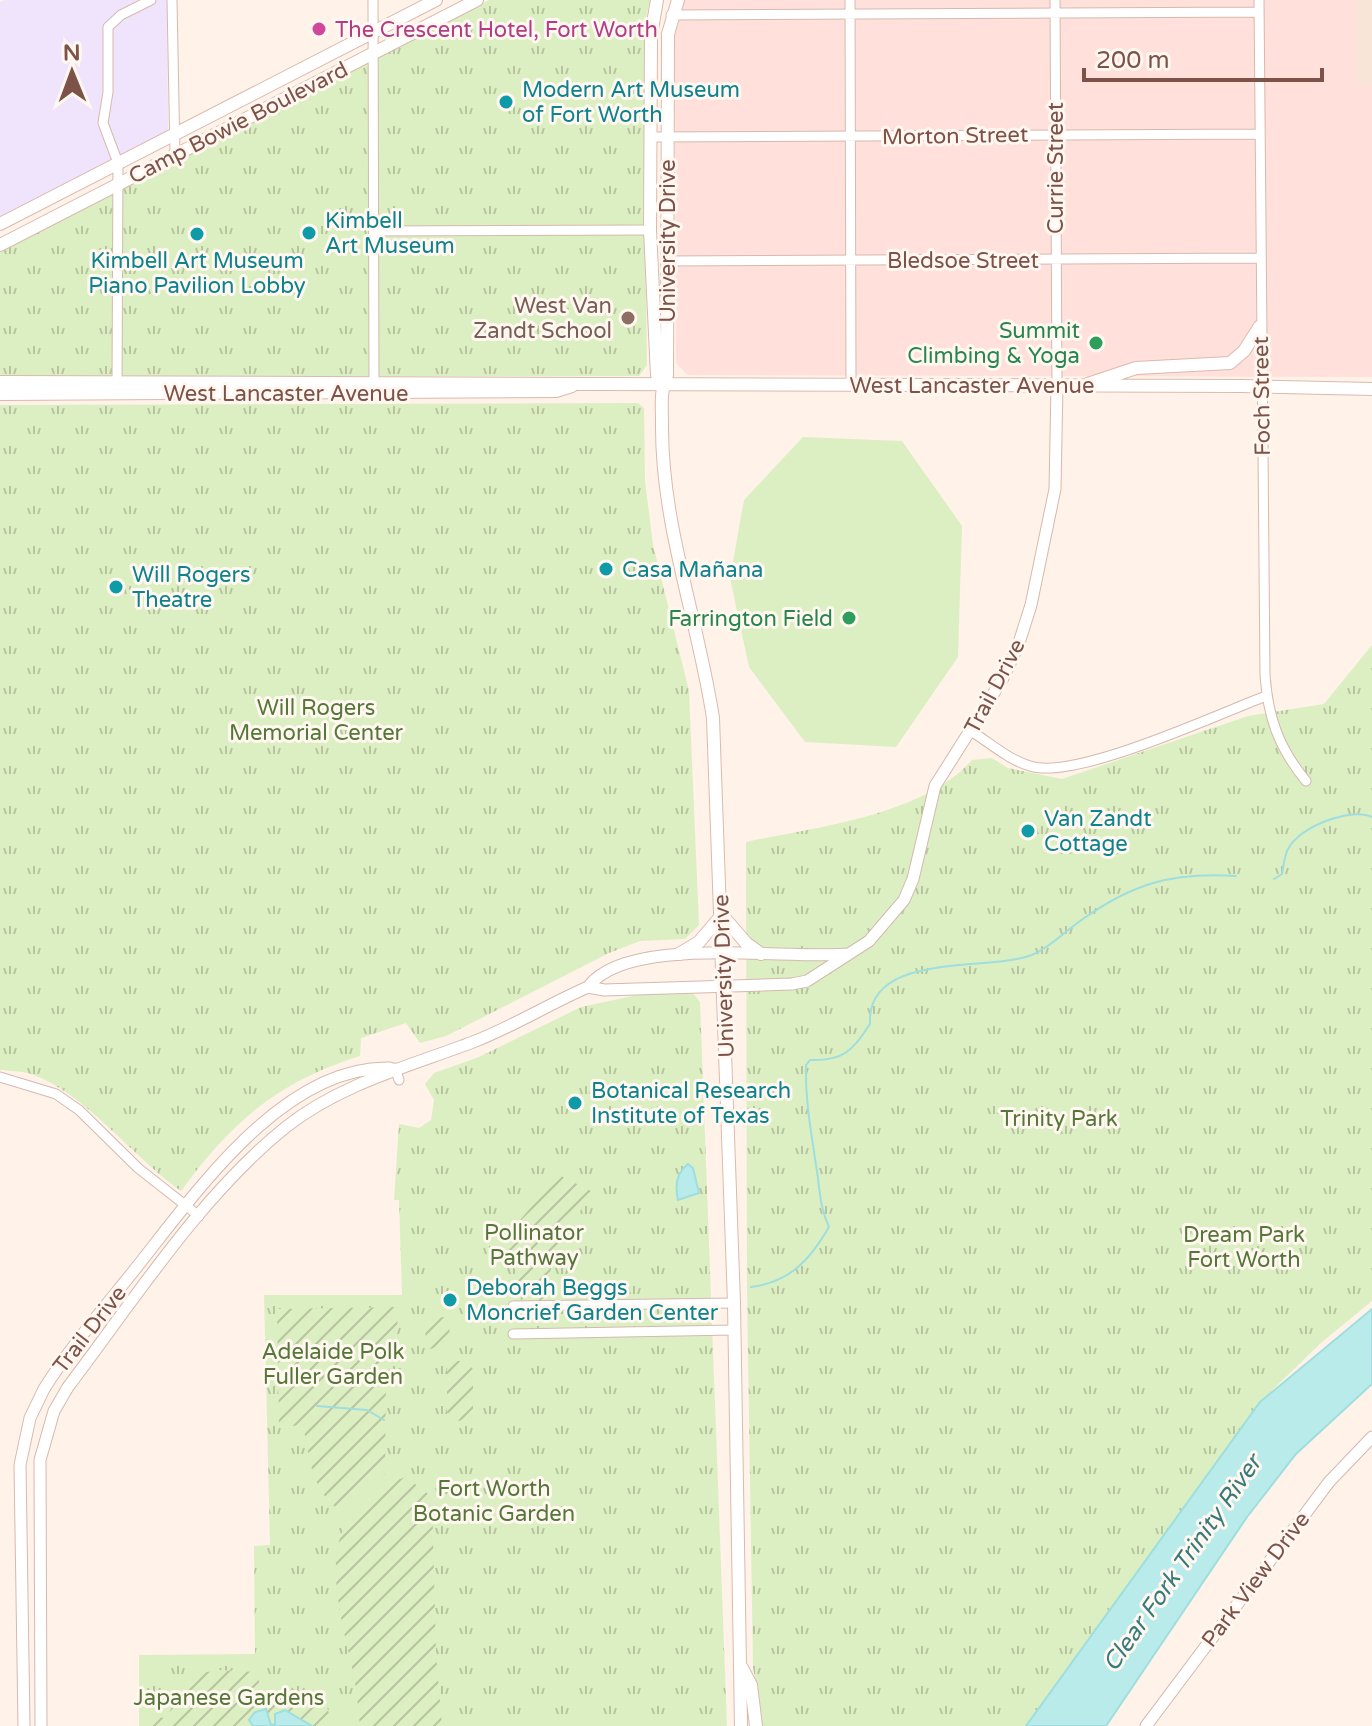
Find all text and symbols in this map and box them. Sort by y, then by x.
place label: The Crescent Hotel, Fort Worth [335,17,658,43]
marker: The Crescent Hotel, Fort Worth [310,20,328,38]
north arrow [32,32,112,112]
scale bar [1084,32,1322,82]
text: N [63,40,81,66]
text: 200 m [1096,46,1170,75]
street label: Camp Bowie Boulevard [125,56,352,190]
place label: Modern Art Museum of Fort Worth [522,77,740,128]
marker: Modern Art Museum of Fort Worth [497,93,515,111]
street label: Currie Street [1043,102,1069,234]
street label: Morton Street [882,122,1028,150]
street label: University Drive [655,159,681,323]
place label: Kimbell Art Museum [325,208,455,259]
marker: Kimbell Art Museum [300,224,318,242]
marker: Kimbell Art Museum Piano Pavilion Lobby [188,225,206,243]
place label: Kimbell Art Museum Piano Pavilion Lobby [88,248,306,299]
street label: Bledsoe Street [887,248,1039,274]
place label: West Van Zandt School [473,293,612,344]
marker: West Van Zandt School [619,309,637,327]
place label: Summit Climbing & Yoga [907,318,1080,369]
marker: Summit Climbing & Yoga [1087,334,1105,352]
street label: Foch Street [1248,336,1276,456]
street label: West Lancaster Avenue [850,373,1094,399]
street label: West Lancaster Avenue [164,381,408,407]
place label: Casa Mañana [622,557,763,583]
marker: Casa Mañana [597,560,615,578]
place label: Will Rogers Theatre [132,562,251,613]
marker: Will Rogers Theatre [107,578,125,596]
place label: Farrington Field [668,606,833,632]
marker: Farrington Field [840,609,858,627]
street label: Trail Drive [959,635,1031,738]
park label: Will Rogers Memorial Center [229,695,404,746]
place label: Van Zandt Cottage [1044,806,1152,857]
marker: Van Zandt Cottage [1019,822,1037,840]
street label: University Drive [708,894,740,1058]
place label: Botanical Research Institute of Texas [591,1078,791,1129]
marker: Botanical Research Institute of Texas [566,1094,584,1112]
park label: Trinity Park [1000,1106,1118,1132]
park label: Pollinator Pathway [484,1220,584,1271]
park label: Dream Park Fort Worth [1183,1222,1305,1273]
place label: Deborah Beggs Moncrief Garden Center [466,1275,719,1326]
street label: Trail Drive [48,1281,132,1378]
marker: Deborah Beggs Moncrief Garden Center [441,1291,459,1309]
park label: Adelaide Polk Fuller Garden [261,1339,405,1390]
water label: Clear Fork Trinity River [1097,1447,1270,1677]
park label: Fort Worth Botanic Garden [413,1476,575,1527]
street label: Park View Drive [1196,1507,1315,1652]
park label: Japanese Gardens [134,1685,324,1711]

